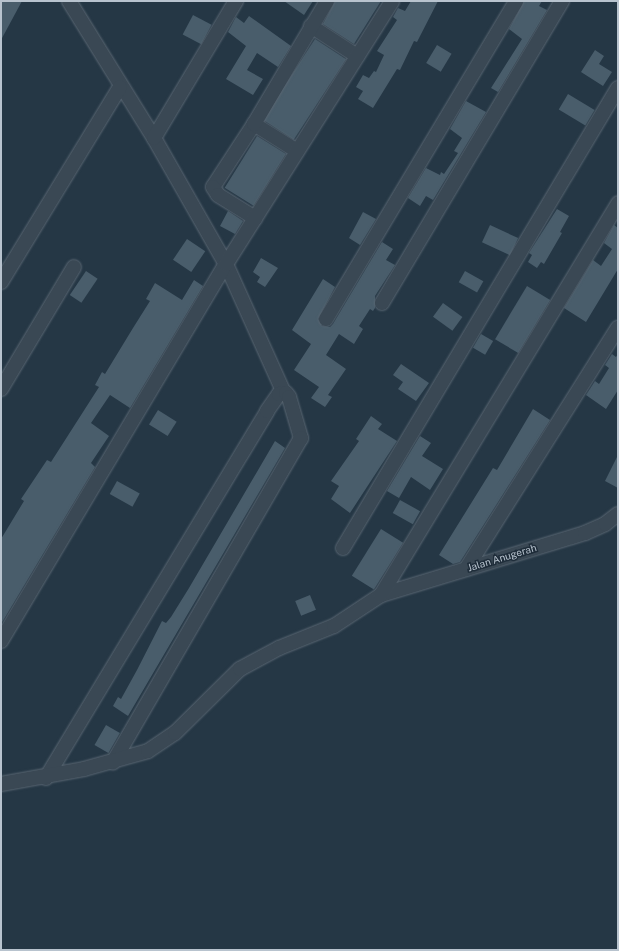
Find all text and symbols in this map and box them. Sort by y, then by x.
street label: Jalan Anugerah [466,542,538,574]

